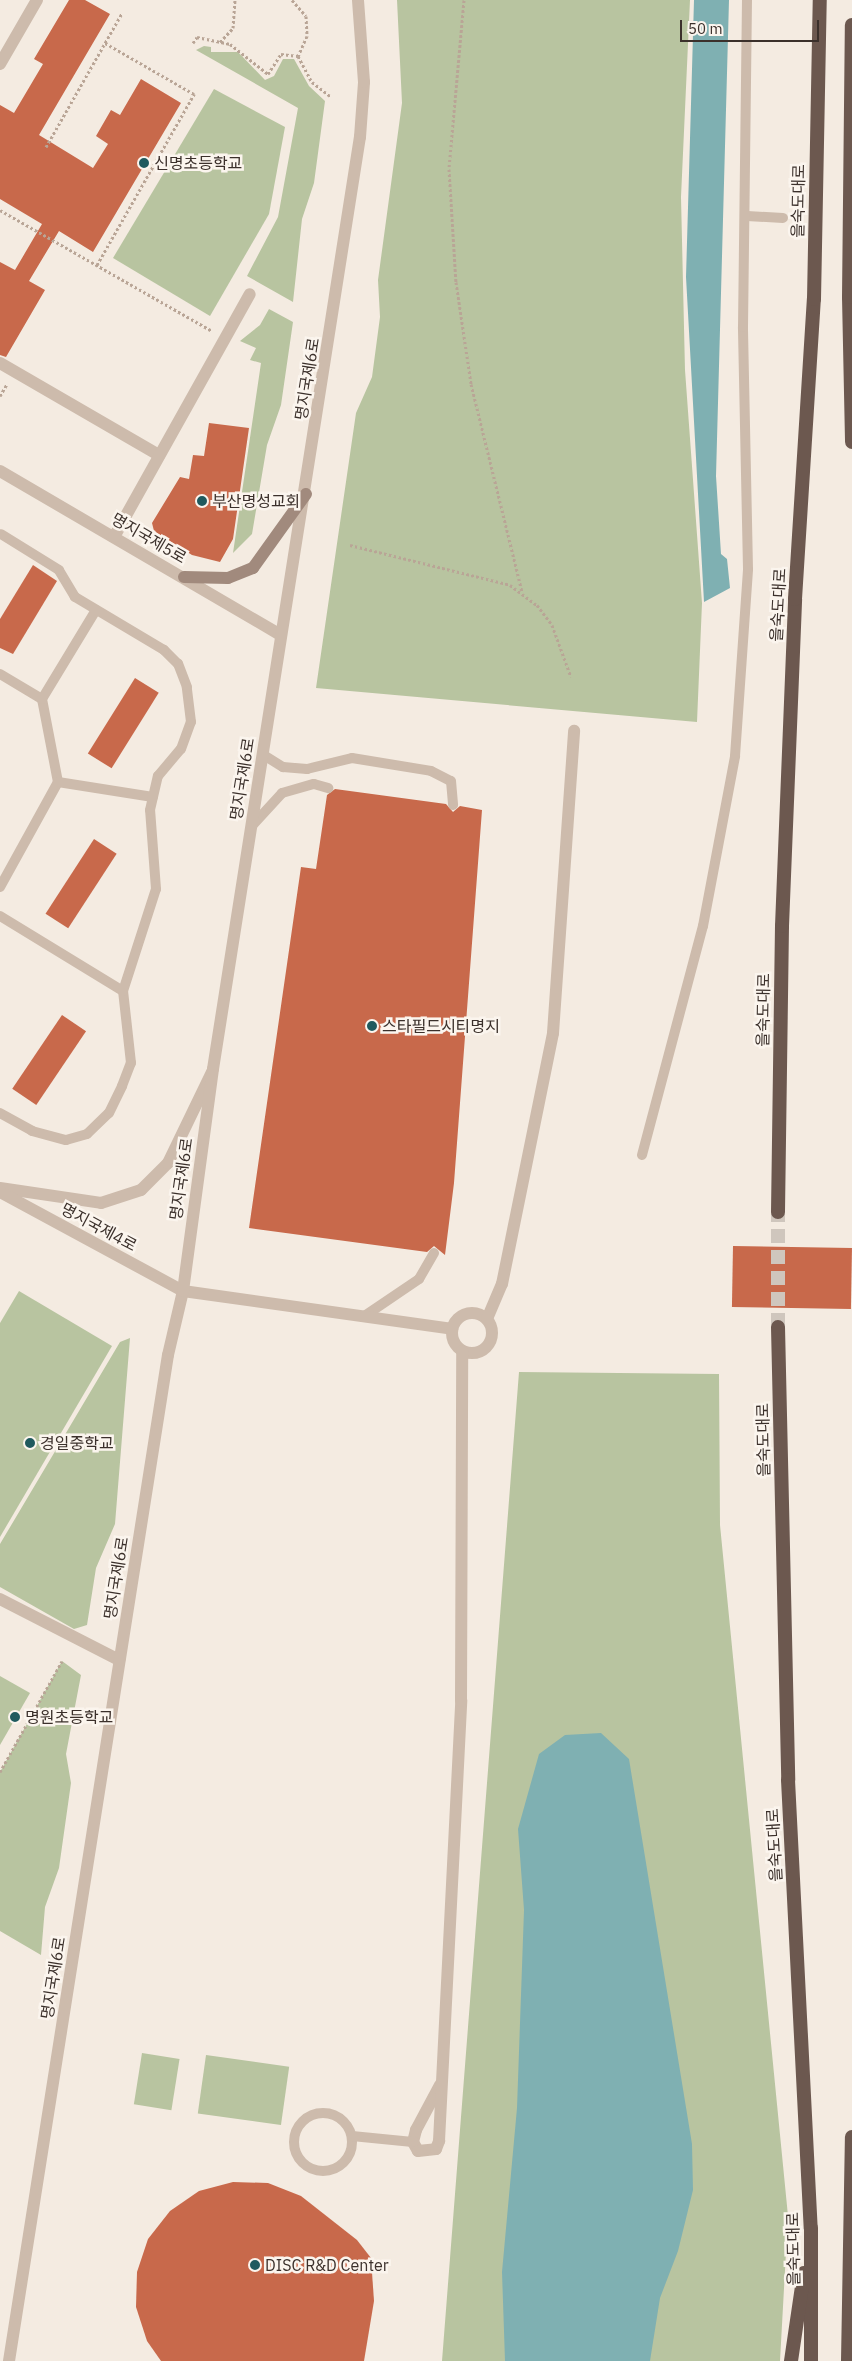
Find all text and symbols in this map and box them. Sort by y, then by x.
scale bar [682,10,821,42]
text: 50 m [688,19,723,38]
place label: 신명초등학교 [154,153,242,173]
marker: 신명초등학교 [138,157,150,169]
street label: 을숙도대로 [788,164,808,238]
street label: 명지국제6로 [291,336,323,422]
place label: 부산명성교회 [212,491,300,511]
marker: 부산명성교회 [196,495,208,507]
street label: 명지국제5로 [108,509,190,567]
street label: 을숙도대로 [766,568,790,642]
street label: 명지국제6로 [226,736,258,822]
street label: 을숙도대로 [753,973,773,1047]
place label: 스타필드시티명지 [382,1016,500,1036]
marker: 스타필드시티명지 [366,1020,378,1032]
street label: 명지국제6로 [166,1136,196,1222]
street label: 명지국제4로 [58,1199,140,1255]
street label: 을숙도대로 [753,1403,773,1477]
place label: 경일중학교 [40,1433,114,1453]
marker: 경일중학교 [24,1437,36,1449]
street label: 명지국제6로 [100,1535,132,1621]
place label: 명원초등학교 [25,1707,113,1727]
marker: 명원초등학교 [9,1711,21,1723]
street label: 을숙도대로 [762,1808,786,1882]
street label: 명지국제6로 [37,1935,69,2021]
street label: 을숙도대로 [783,2212,803,2286]
place label: DISC R&D Center [265,2255,389,2275]
marker: DISC R&D Center [249,2259,261,2271]

